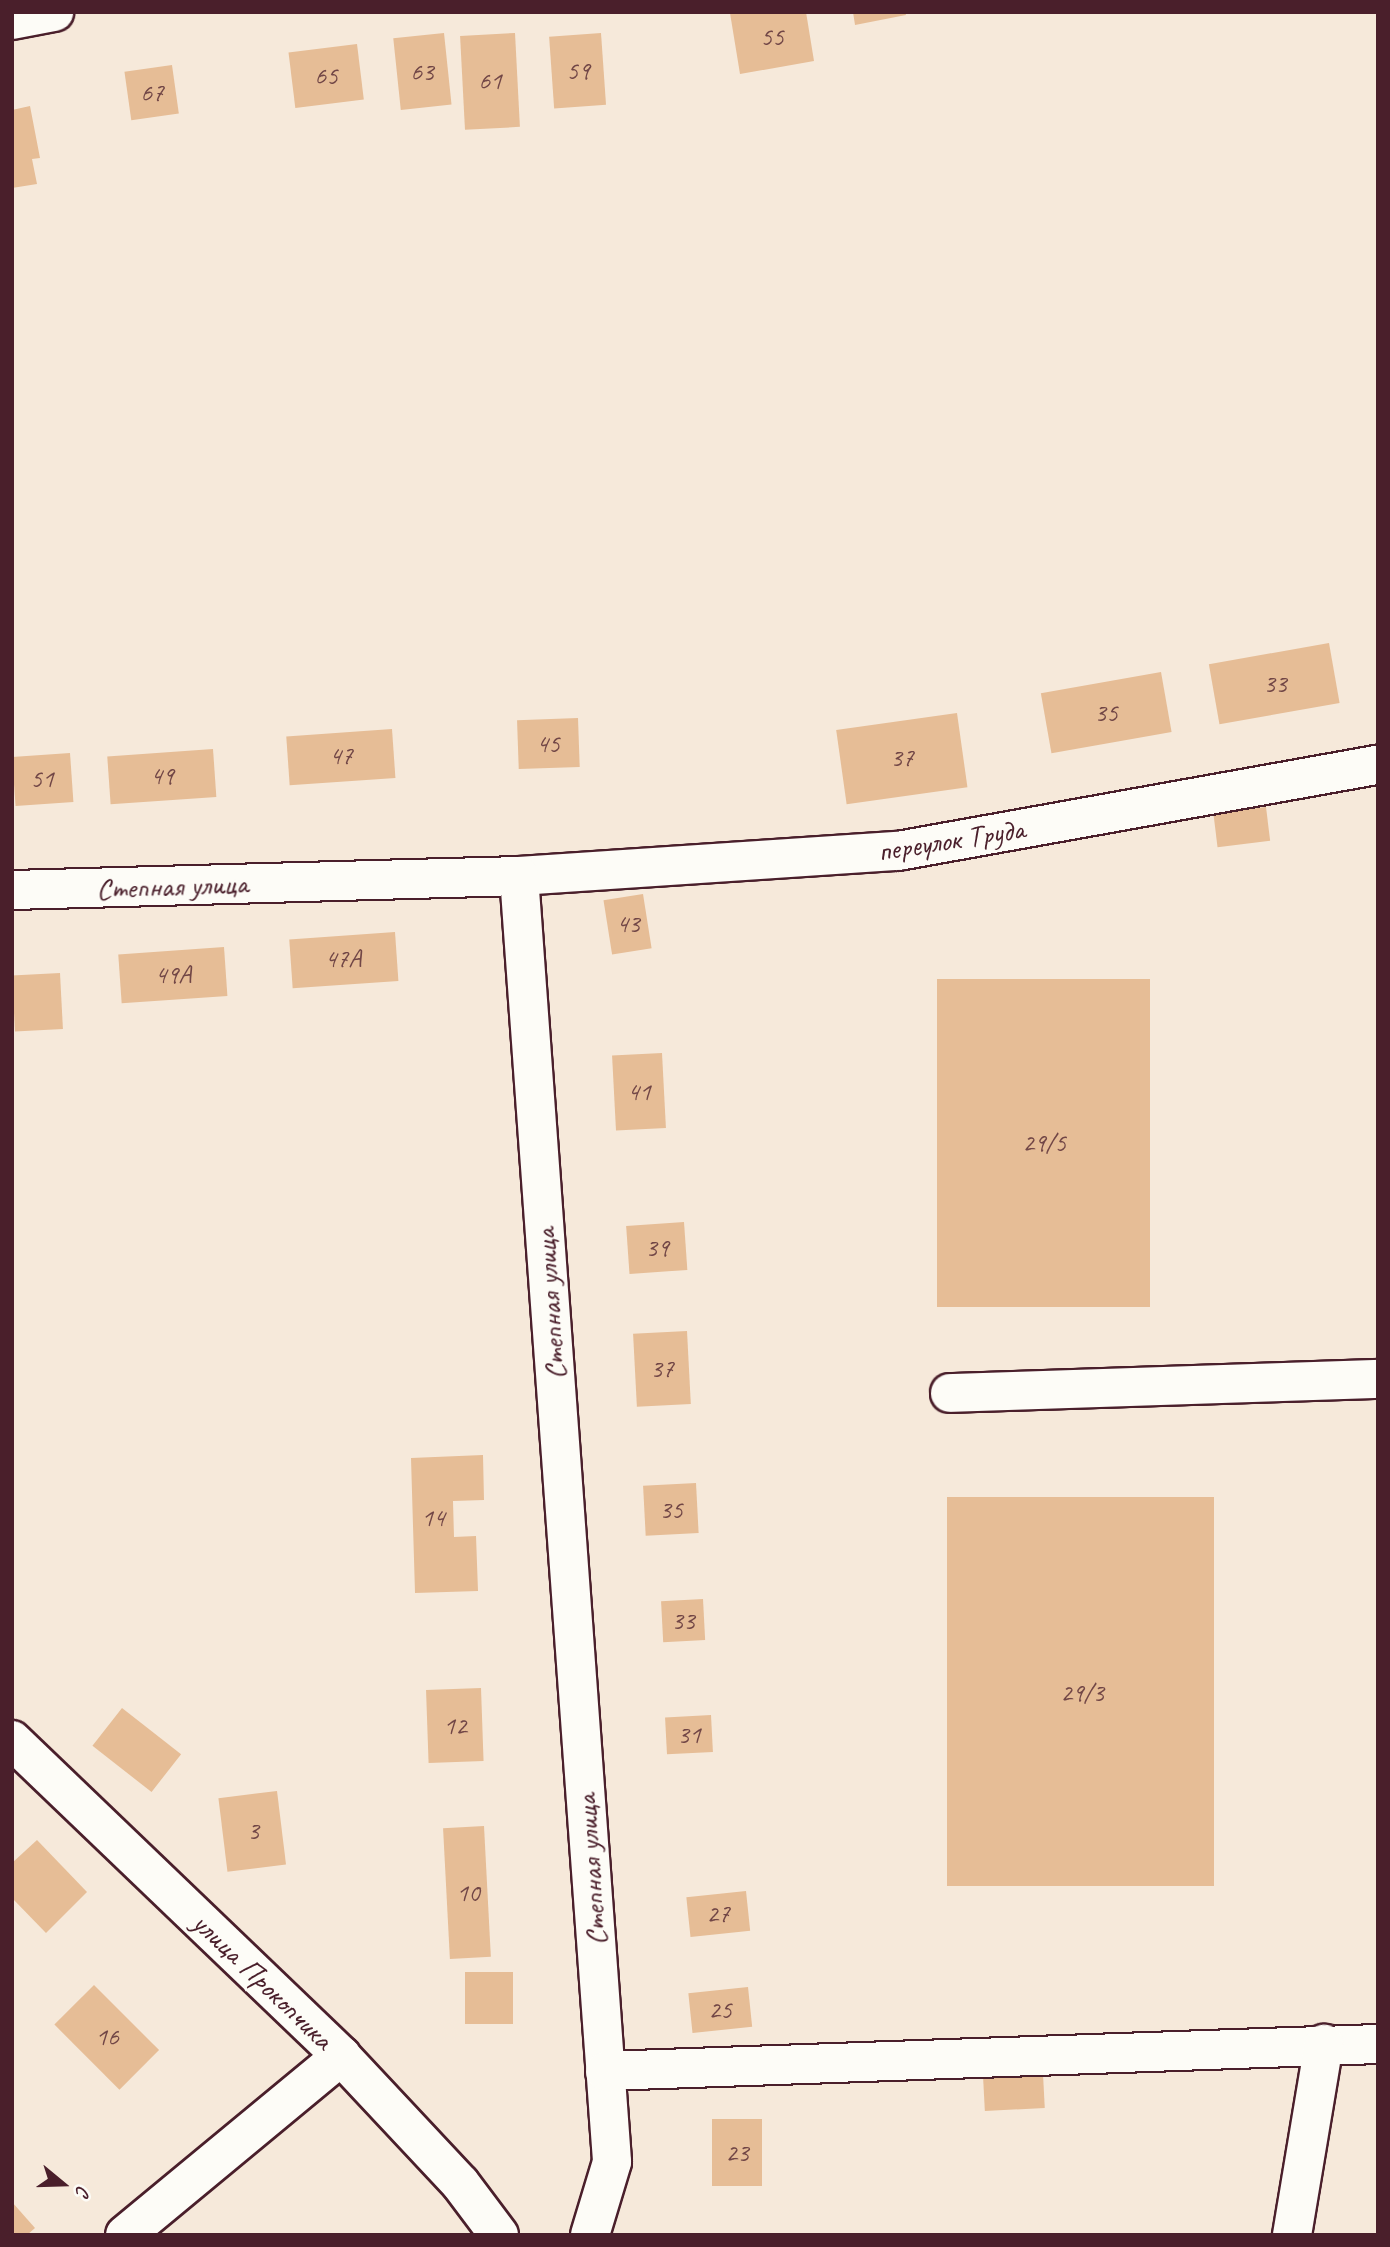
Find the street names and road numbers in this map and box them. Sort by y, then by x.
street label: переулок Труда [877,811,1025,869]
street label: Степная улица [96,865,248,907]
street label: Степная улица [527,1227,573,1381]
street label: Степная улица [568,1793,614,1947]
street label: улица Прокопчика [185,1905,341,2057]

